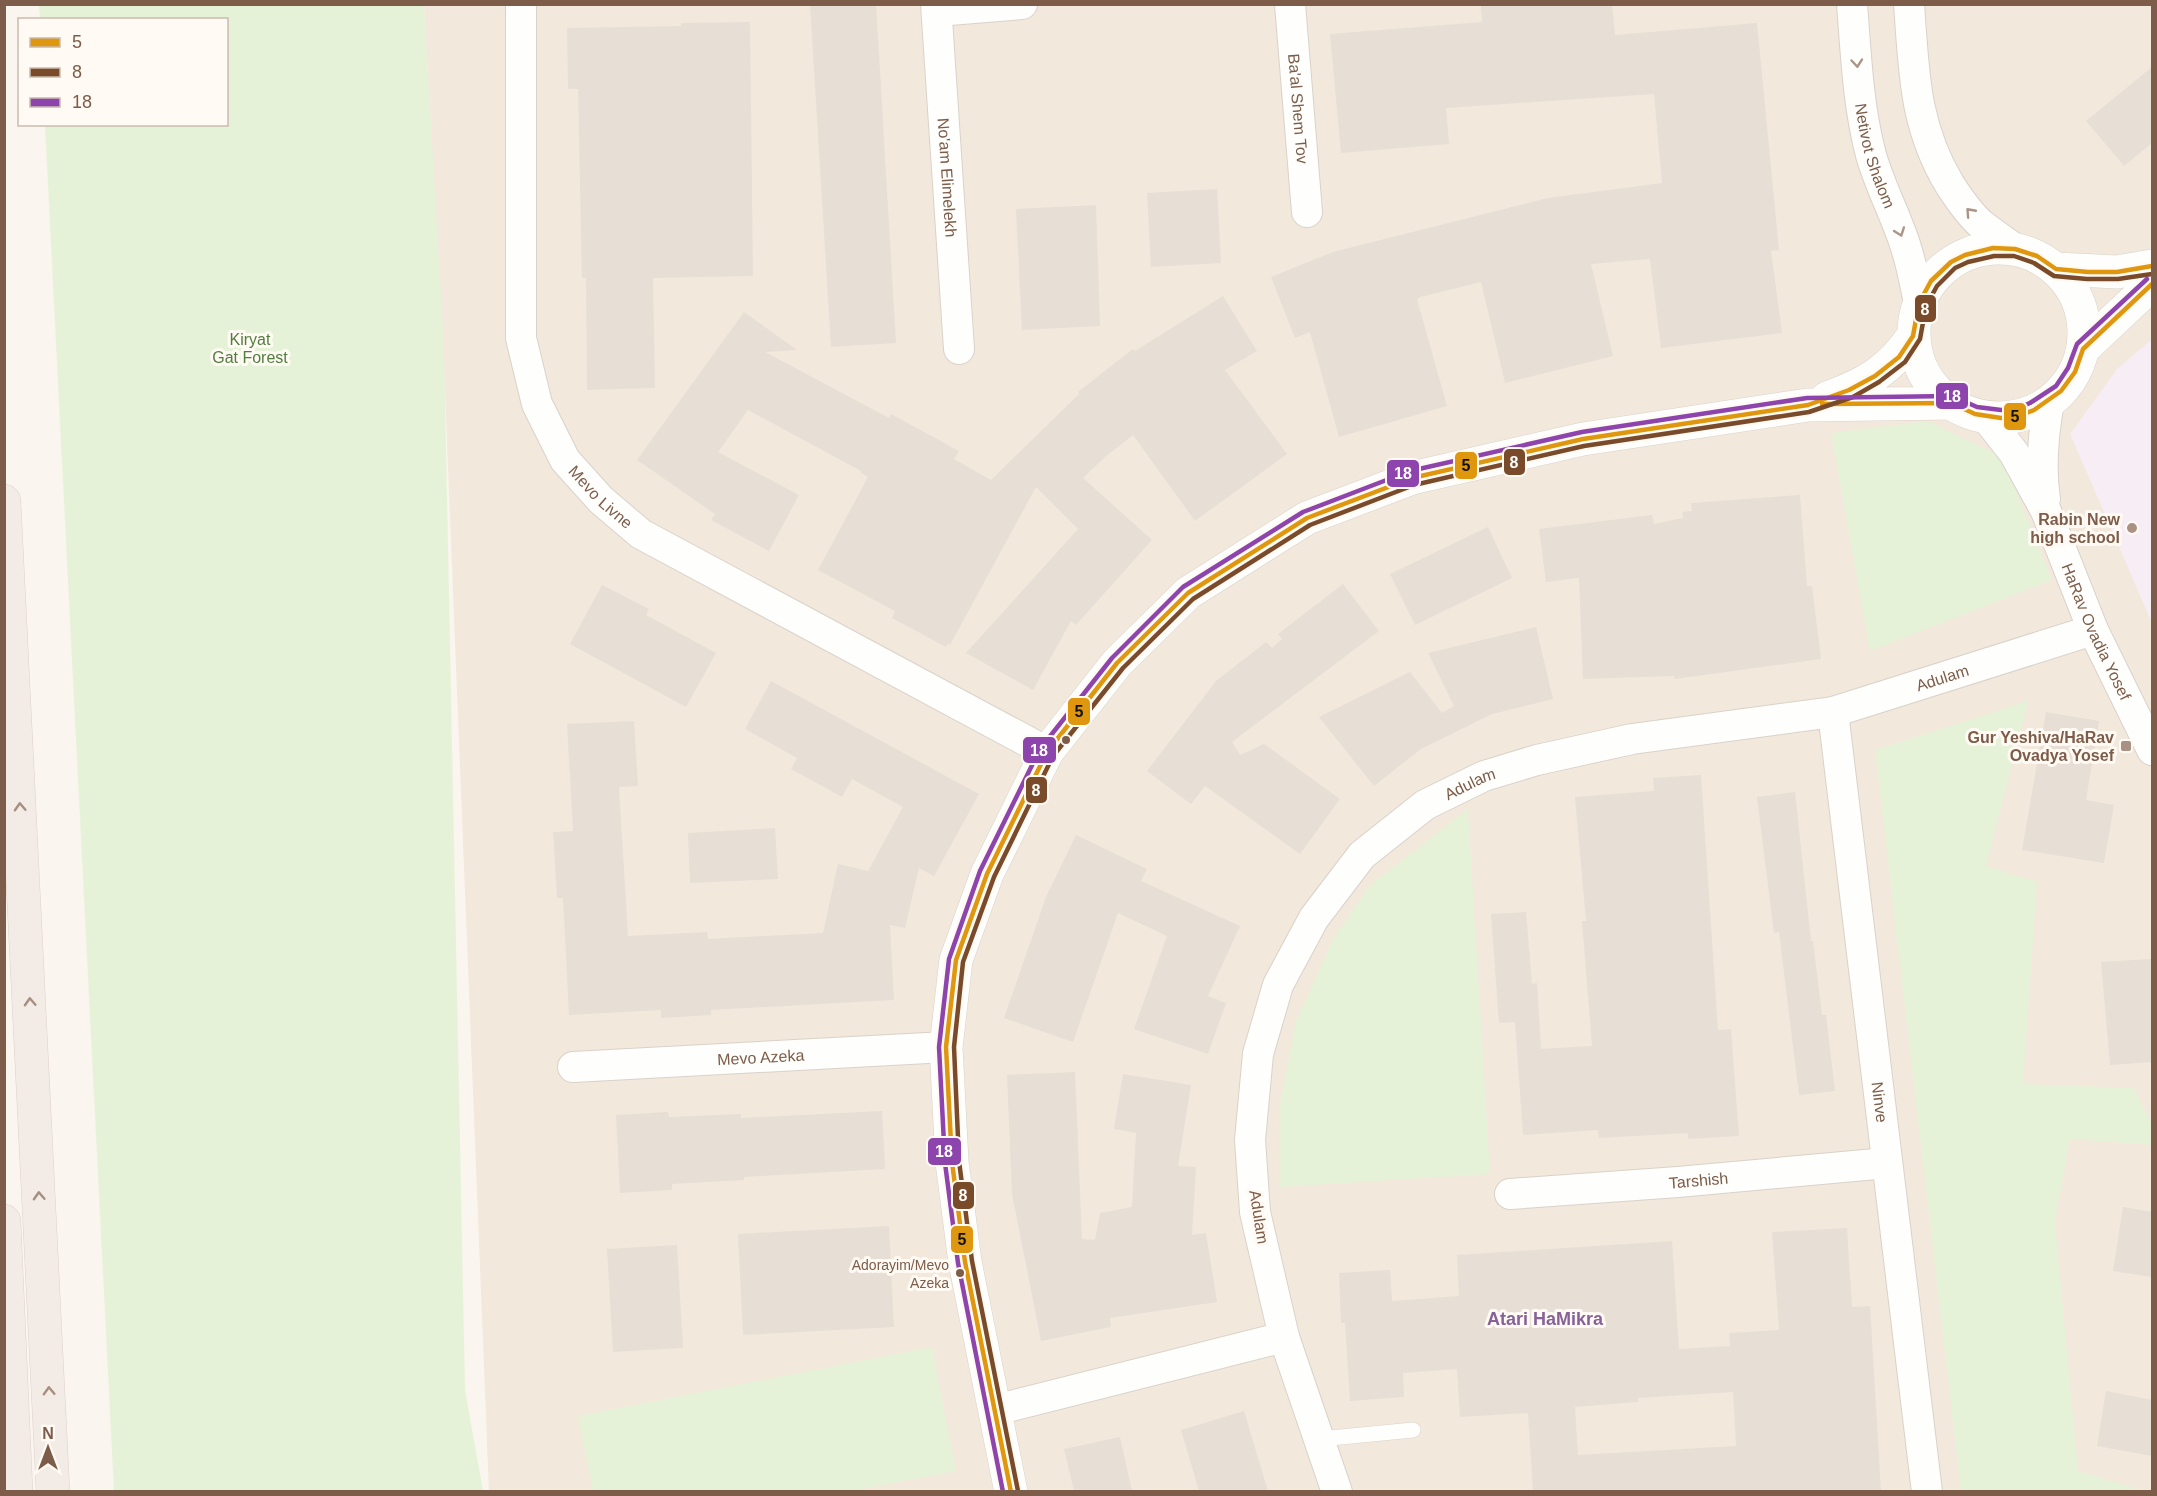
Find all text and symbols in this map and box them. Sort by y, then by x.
legend [18,18,228,126]
text: 5 [72,32,82,52]
street label: Ba'al Shem Tov [1286,53,1312,164]
one-way arrow [1850,58,1863,67]
text: 8 [72,62,82,82]
text: 18 [72,92,92,112]
street label: Netivot Shalom [1852,102,1899,211]
street label: No'am Elimelekh [935,117,960,238]
one-way arrow [1966,208,1977,219]
one-way arrow [1893,226,1906,236]
line badge: 8 [1914,294,1937,323]
text: 8 [1921,301,1930,318]
park label: Kiryat Gat Forest [212,331,288,366]
line badge: 18 [1935,382,1969,410]
text: 18 [1943,388,1961,405]
line badge: 5 [2003,402,2027,431]
text: 5 [2011,408,2020,425]
line badge: 8 [1503,448,1526,476]
line badge: 5 [1454,451,1478,480]
text: 8 [1510,454,1519,471]
text: 5 [1462,457,1471,474]
line badge: 18 [1386,459,1420,488]
street label: Mevo Livne [566,462,636,532]
text: 18 [1394,465,1412,482]
place label: Rabin New high school [2030,511,2121,546]
marker: Rabin New high school [2125,521,2139,535]
street label: HaRav Ovadia Yosef [2059,561,2135,703]
street label: Adulam [1914,661,1971,694]
line badge: 5 [1067,697,1091,726]
text: 5 [1075,703,1084,720]
place label: Gur Yeshiva/HaRav Ovadya Yosef [1968,729,2115,764]
unlabelled marker [1060,734,1072,746]
line badge: 18 [1022,736,1057,764]
marker: Gur Yeshiva/HaRav Ovadya Yosef [2119,739,2133,753]
text: 18 [1030,742,1048,759]
street label: Adulam [1442,765,1497,803]
line badge: 8 [1025,776,1048,804]
text: 8 [1032,782,1041,799]
one-way arrow [13,802,26,811]
one-way arrow [23,997,36,1006]
street label: Mevo Azeka [717,1046,805,1068]
street label: Ninve [1869,1081,1891,1124]
line badge: 18 [927,1137,962,1166]
text: 18 [935,1143,953,1160]
street label: Tarshish [1668,1169,1729,1191]
line badge: 8 [952,1181,975,1210]
text: 8 [959,1187,968,1204]
street label: Adulam [1246,1189,1272,1245]
one-way arrow [33,1192,46,1201]
line badge: 5 [950,1225,974,1254]
text: 5 [958,1231,967,1248]
place label: Adorayim/Mevo Azeka [852,1257,949,1291]
marker: Adorayim/Mevo Azeka [954,1267,966,1279]
district label: Atari HaMikra [1487,1309,1604,1329]
one-way arrow [42,1387,55,1396]
north arrow [18,1418,78,1478]
text: N [42,1425,54,1442]

